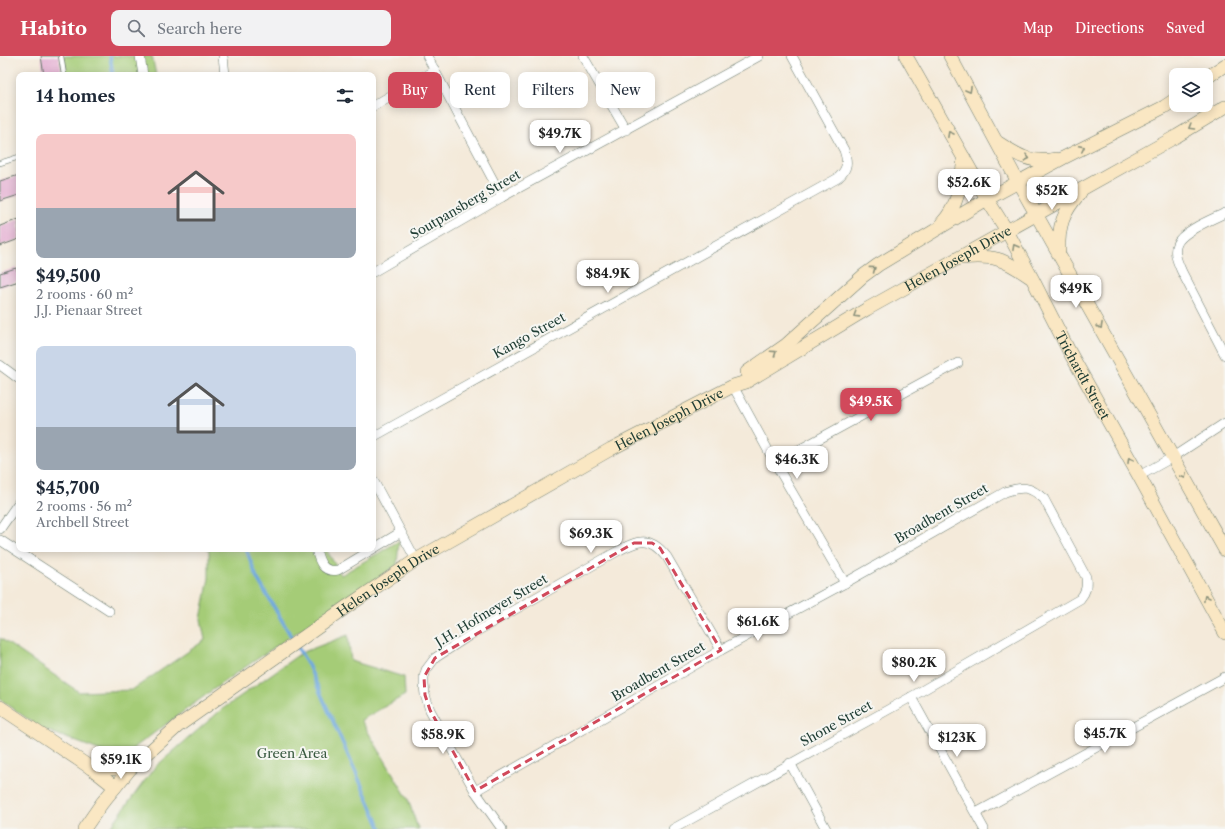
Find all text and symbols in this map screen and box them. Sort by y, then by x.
search box [111,10,391,46]
text: Habito [20,17,87,40]
icon: search [125,17,147,39]
text: Search here [157,19,242,38]
text: Map [1023,19,1053,37]
text: Directions [1075,19,1144,37]
text: Saved [1166,19,1205,37]
map controls [1169,68,1213,112]
button: layers [1169,68,1213,112]
chip: Buy [388,72,442,108]
chip: Rent [450,72,510,108]
chip: Filters [518,72,588,108]
chip: New [596,72,655,108]
icon: filters [334,85,356,107]
text: 14 homes [36,86,115,106]
one-way arrow [964,86,971,93]
pin: $49.7K [527,120,593,154]
one-way arrow [1188,122,1195,129]
text: $49.7K [539,125,581,141]
one-way arrow [948,131,955,138]
one-way arrow [1078,145,1085,153]
one-way arrow [1023,153,1030,162]
icon: home [160,160,232,232]
street label: Soutpansberg Street [407,166,523,242]
pin: $52.6K [936,169,1002,203]
text: $52.6K [947,174,991,190]
pin: $52K [1028,177,1076,211]
text: $52K [1036,182,1068,198]
street label: Helen Joseph Drive [902,222,1014,294]
one-way arrow [1013,244,1020,251]
pin: $84.9K [575,260,641,294]
text: $84.9K [586,265,630,281]
text: $49,500 [36,266,101,286]
one-way arrow [868,267,875,274]
pin: $49K [1052,275,1100,309]
text: $49K [1059,280,1093,296]
text: 2 rooms · 60 m² [36,286,133,302]
text: J.J. Pienaar Street [36,302,142,318]
street label: Kango Street [490,308,568,361]
one-way arrow [853,311,860,318]
one-way arrow [1095,322,1103,329]
street label: Trichardt Street [1052,328,1114,422]
one-way arrow [770,350,777,358]
icon: home [160,372,232,444]
street label: Helen Joseph Drive [612,384,726,454]
pin: $49.5K [838,388,904,422]
text: $49.5K [849,393,893,409]
pin: $46.3K [764,446,830,480]
text: $46.3K [775,451,819,467]
one-way arrow [1128,457,1135,464]
one-way arrow [1179,472,1186,479]
text: $45,700 [36,478,100,498]
street label: Broadbent Street [891,480,991,546]
text: 2 rooms · 56 m² [36,498,132,514]
text: Archbell Street [36,514,129,530]
pin: $69.3K [558,520,624,554]
text: $69.3K [569,525,613,541]
street label: Helen Joseph Drive [333,540,442,619]
street label: J.H. Hofmeyer Street [430,570,550,651]
one-way arrow [1204,595,1211,602]
pin: $61.6K [725,608,791,642]
text: $61.6K [737,613,779,629]
street label: Broadbent Street [608,638,708,704]
pin: $80.2K [881,649,947,683]
text: $80.2K [891,654,937,670]
street label: Shone Street [797,697,875,749]
pin: $45.7K [1072,720,1138,754]
pin: $58.9K [410,721,476,755]
pin: $123K [929,724,985,758]
text: $45.7K [1084,725,1126,741]
text: $58.9K [421,726,465,742]
text: $123K [938,729,976,745]
park label: Green Area [257,745,327,761]
pin: $59.1K [88,746,154,780]
text: $59.1K [100,751,142,767]

